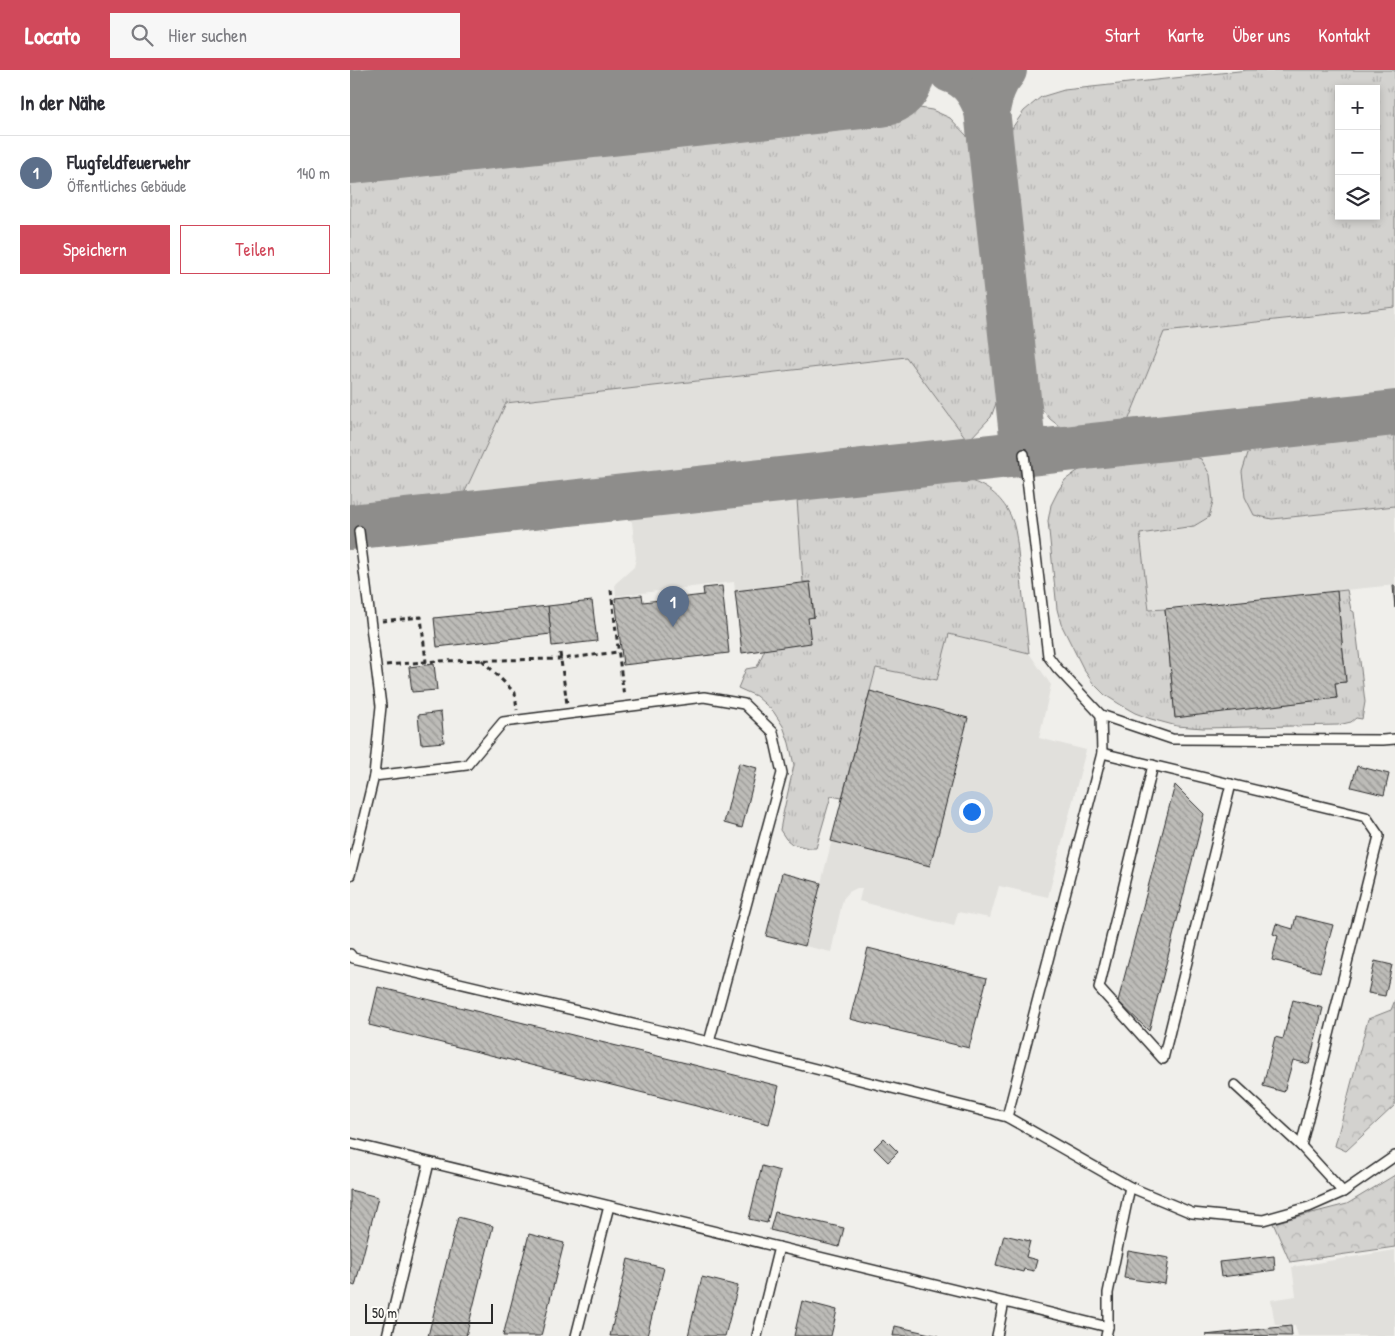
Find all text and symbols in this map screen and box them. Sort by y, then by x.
search box [110,13,460,58]
text: Locato [25,19,80,51]
icon: search [128,21,156,49]
text: Hier suchen [168,22,247,48]
text: Start [1105,23,1140,48]
text: Karte [1168,23,1204,48]
text: Über uns [1232,23,1290,48]
text: Kontakt [1318,23,1370,48]
map controls [1335,85,1380,220]
button: + [1335,85,1380,130]
text: In der Nähe [20,88,105,117]
button: − [1335,130,1380,175]
text: Flugfeldfeuerwehr [67,149,191,175]
text: 1 [33,162,39,184]
text: 140 m [296,162,330,184]
text: Öffentliches Gebäude [67,175,186,197]
button: layers [1335,175,1380,220]
button: Speichern [20,225,170,274]
button: Teilen [180,225,330,274]
pin: 1 [657,586,689,627]
your location [959,799,985,825]
scale bar [365,1301,492,1324]
text: 50 m [372,1303,397,1322]

